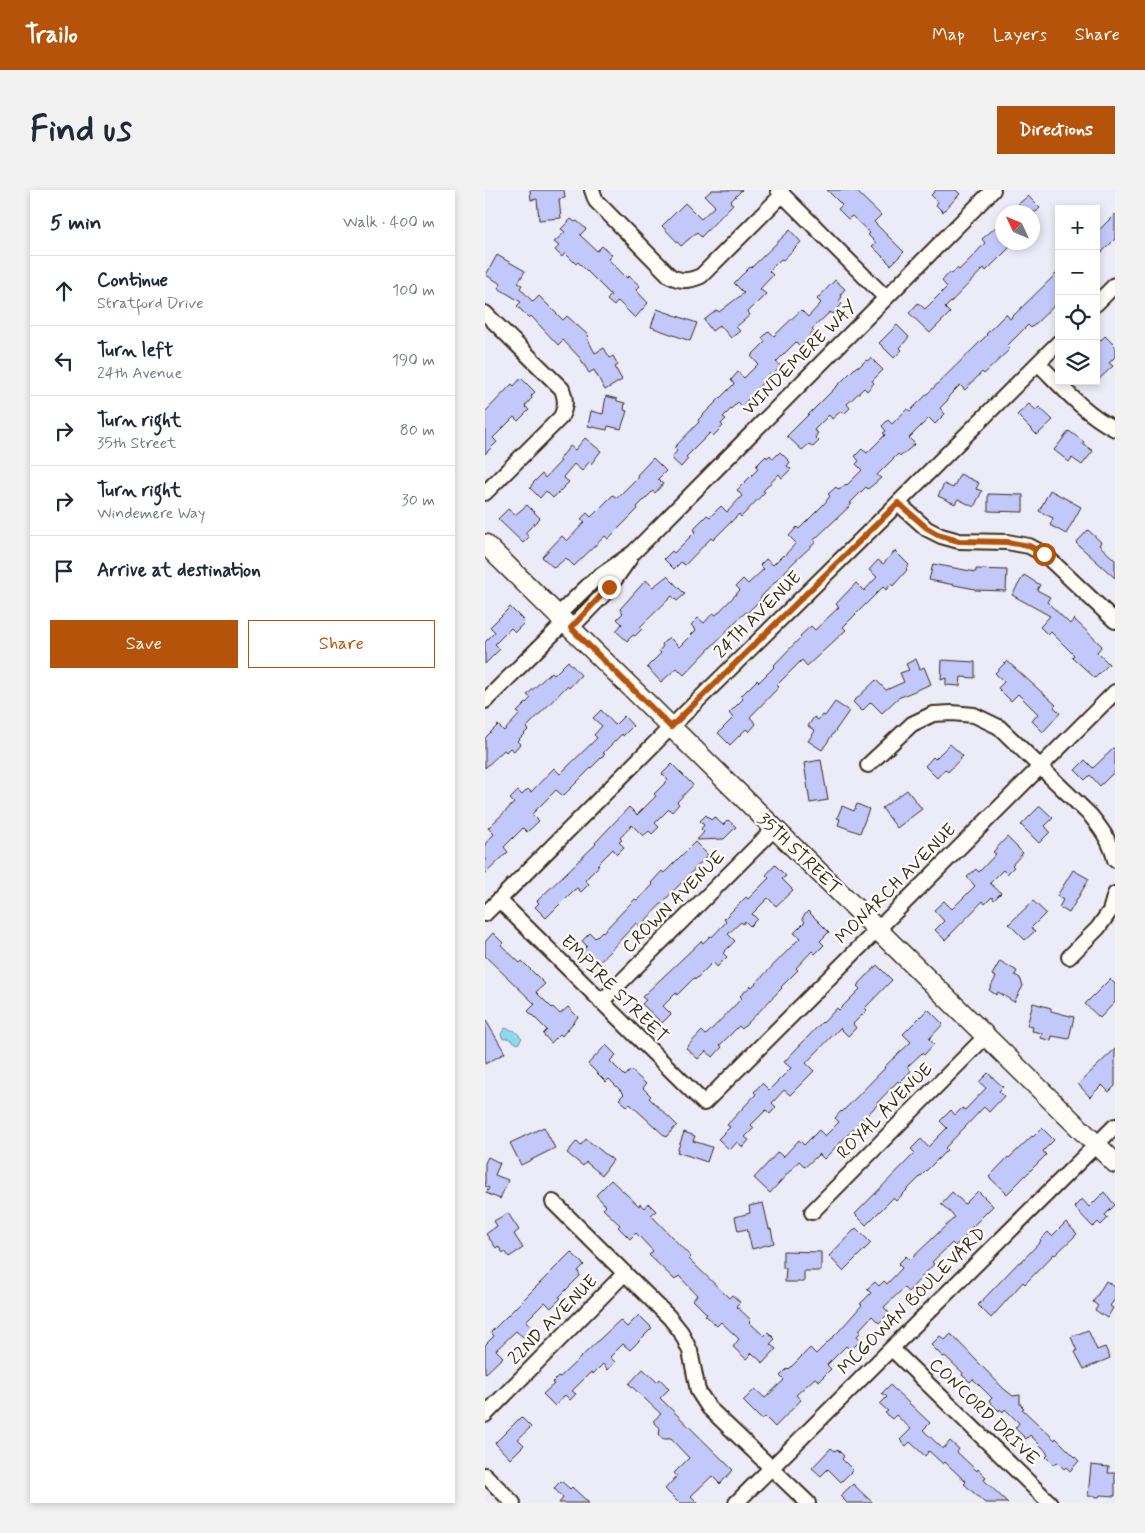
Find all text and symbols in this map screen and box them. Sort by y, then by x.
text: Trailo [25,20,78,51]
text: Map [932,23,965,47]
text: Layers [993,23,1047,47]
text: Share [1075,23,1120,47]
button: Directions [997,106,1115,154]
text: Find us [30,107,132,153]
north arrow [995,205,1040,250]
map controls [1055,205,1100,385]
button: + [1055,205,1100,250]
text: 5 min [50,209,102,237]
text: Walk · 400 m [343,212,435,233]
button: − [1055,250,1100,295]
text: Continue [97,268,168,293]
icon: ahead [50,277,78,305]
text: 100 m [392,280,435,301]
text: Stratford Drive [97,293,204,314]
street label: WINDEMERE WAY [737,295,863,421]
button: locate [1055,295,1100,340]
text: Turn left [97,338,173,363]
button: layers [1055,340,1100,385]
icon: left [50,347,78,375]
text: 190 m [392,350,435,371]
text: 24th Avenue [97,363,183,384]
text: Turn right [97,408,181,433]
icon: right [50,417,78,445]
text: 80 m [400,420,435,441]
text: 35th Street [97,433,176,454]
text: Turn right [97,478,181,503]
icon: right [50,487,78,515]
text: 30 m [402,490,435,511]
text: Windemere Way [97,503,205,524]
route start [1033,543,1056,566]
icon: arrive [50,557,78,585]
text: Arrive at destination [97,558,261,583]
street label: 24TH AVENUE [709,566,807,664]
route end [598,576,621,599]
button: Save [50,620,238,668]
button: Share [248,620,435,668]
street label: 35TH STREET [752,808,846,900]
street label: MONARCH AVENUE [830,818,962,950]
street label: CROWN AVENUE [617,845,731,959]
street label: EMPIRE STREET [555,930,673,1048]
street label: ROYAL AVENUE [832,1058,938,1164]
street label: MCGOWAN BOULEVARD [833,1222,991,1380]
street label: 22ND AVENUE [503,1270,603,1370]
street label: CONCORD DRIVE [923,1353,1045,1471]

